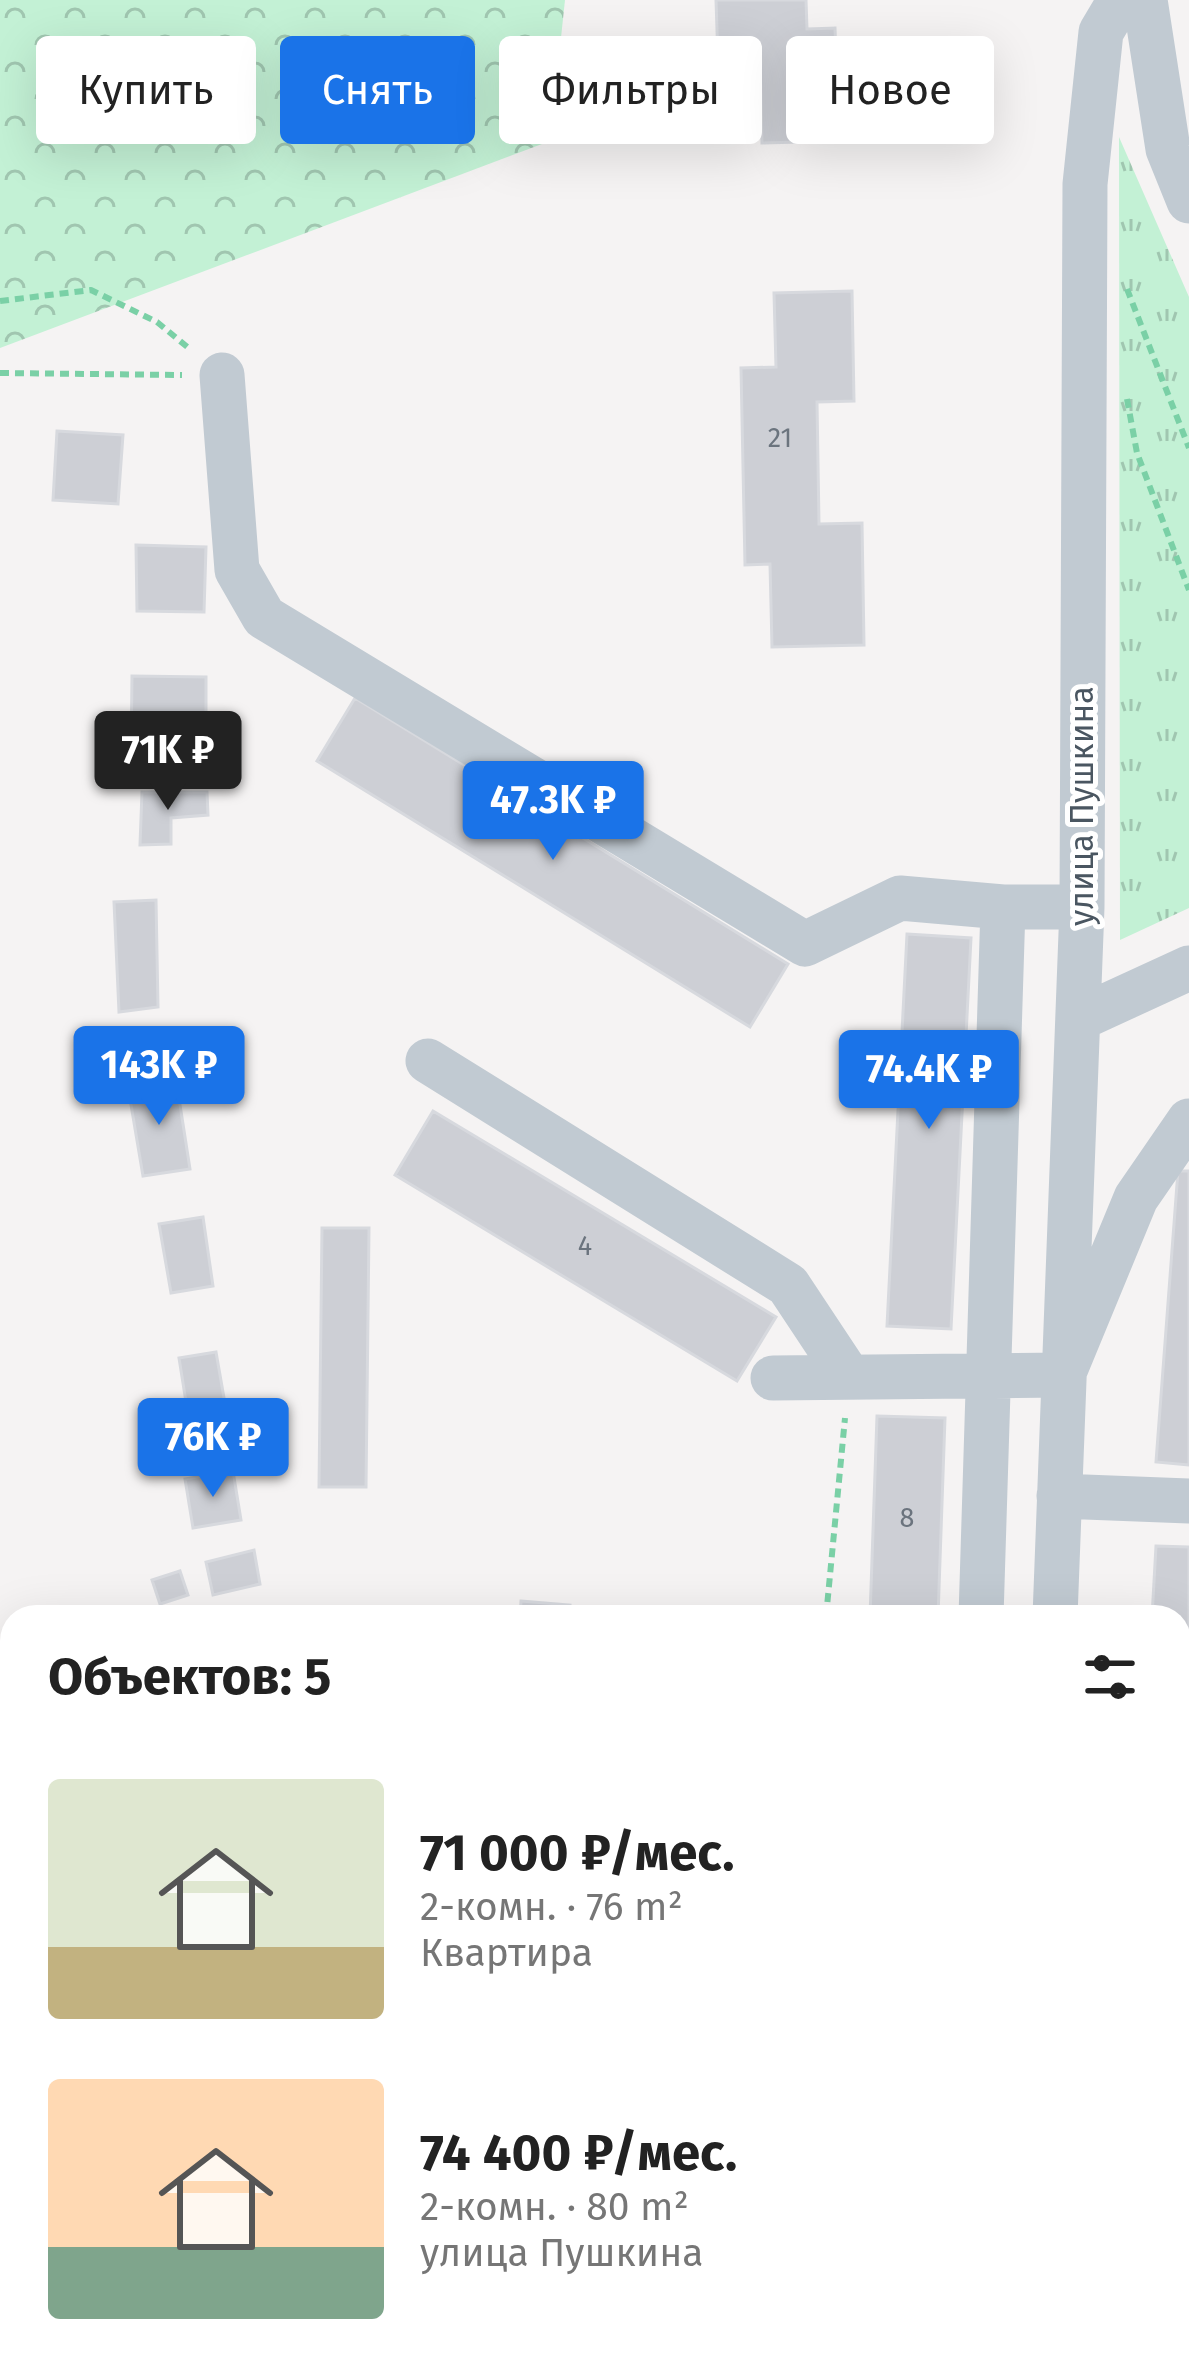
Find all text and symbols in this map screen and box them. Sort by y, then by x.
chip: Купить [36,36,256,144]
chip: Снять [280,36,475,144]
chip: Фильтры [499,36,762,144]
chip: Новое [786,36,994,144]
house number: 21 [768,422,792,454]
street label: улица Пушкина [1062,686,1102,926]
pin: 71K ₽ [84,711,252,813]
text: 71K ₽ [122,727,214,773]
pin: 47.3K ₽ [442,761,664,863]
text: 47.3K ₽ [490,777,616,823]
pin: 143K ₽ [61,1026,257,1128]
pin: 74.4K ₽ [818,1030,1040,1132]
text: 143K ₽ [101,1042,217,1088]
text: 74.4K ₽ [866,1046,992,1092]
house number: 4 [578,1230,592,1262]
pin: 76K ₽ [129,1398,297,1500]
text: 76K ₽ [165,1414,261,1460]
house number: 8 [900,1502,914,1534]
icon: filters [1077,1644,1143,1710]
text: Объектов: 5 [48,1646,331,1708]
text: 71 000 ₽/мес. [420,1822,734,1884]
icon: home [144,1827,288,1971]
text: 2-комн. · 76 m² [420,1884,683,1930]
text: Квартира [420,1930,593,1976]
text: 74 400 ₽/мес. [420,2122,737,2184]
icon: home [144,2127,288,2271]
text: 2-комн. · 80 m² [420,2184,689,2230]
text: улица Пушкина [420,2230,704,2276]

